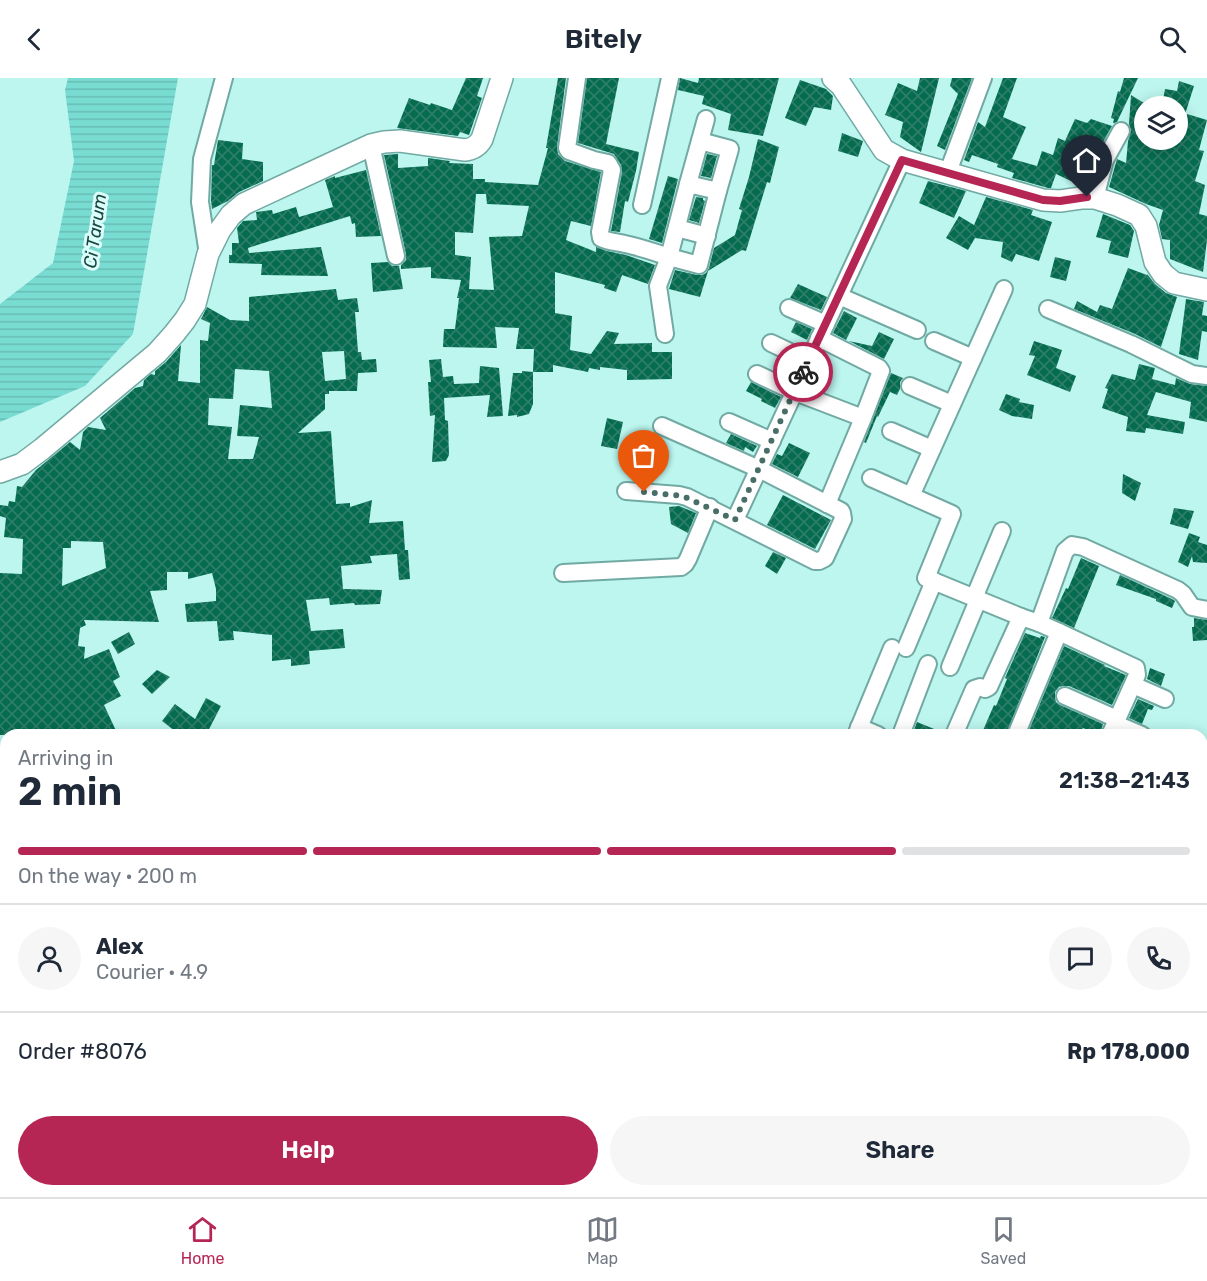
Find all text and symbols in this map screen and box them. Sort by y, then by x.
icon: back [18,23,51,56]
text: Bitely [565,23,642,55]
icon: search [1156,23,1189,56]
map controls [1134,96,1188,150]
button: layers [1134,96,1188,150]
pin [1061,135,1112,197]
icon: home [1070,144,1103,177]
water label: Ci Tarum [79,192,111,270]
courier [773,342,833,402]
icon: bike [787,356,820,389]
pin [618,430,669,492]
icon: bag [627,439,660,472]
text: Arriving in [18,746,113,770]
text: 21:38–21:43 [1059,767,1190,794]
text: 2 min [18,769,122,815]
text: On the way · 200 m [18,864,197,888]
button: person [18,927,81,990]
button: chat [1049,927,1112,990]
button: phone [1127,927,1190,990]
text: Alex [96,933,144,960]
text: Courier · 4.9 [96,960,208,984]
text: Order #8076 [18,1038,147,1065]
text: Rp 178,000 [1067,1038,1190,1065]
button: Help [18,1116,598,1185]
button: Share [610,1116,1190,1185]
tab: Home [181,1213,225,1268]
tab: Map [586,1213,619,1268]
tab: Saved [981,1213,1026,1268]

